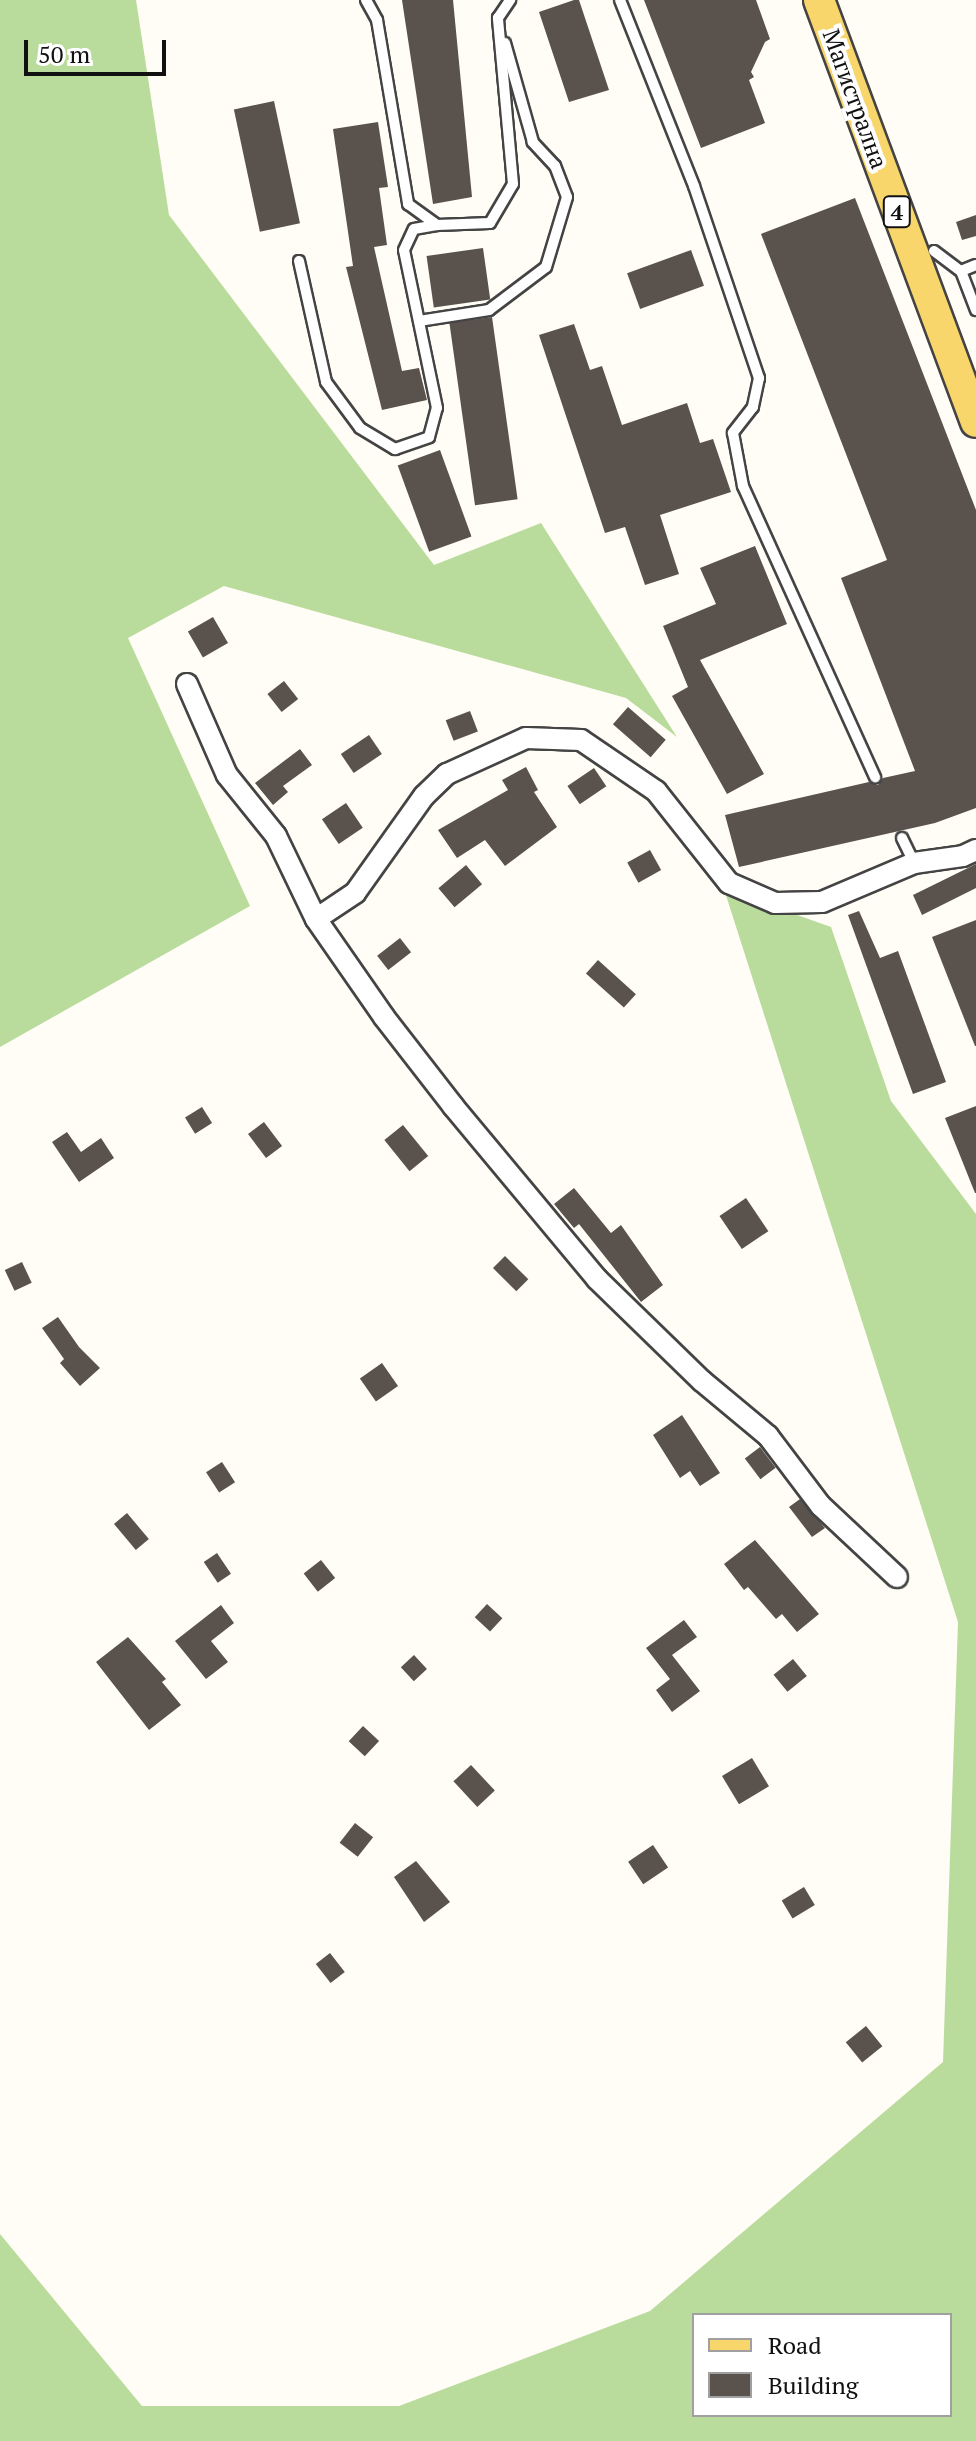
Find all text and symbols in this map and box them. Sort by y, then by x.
scale bar [28,24,170,74]
street label: Магистрална [816,25,894,173]
text: 50 m [38,38,90,70]
road number: 4 [881,194,913,230]
legend [692,2313,952,2417]
text: Road [768,2329,822,2361]
text: Building [768,2369,858,2401]

